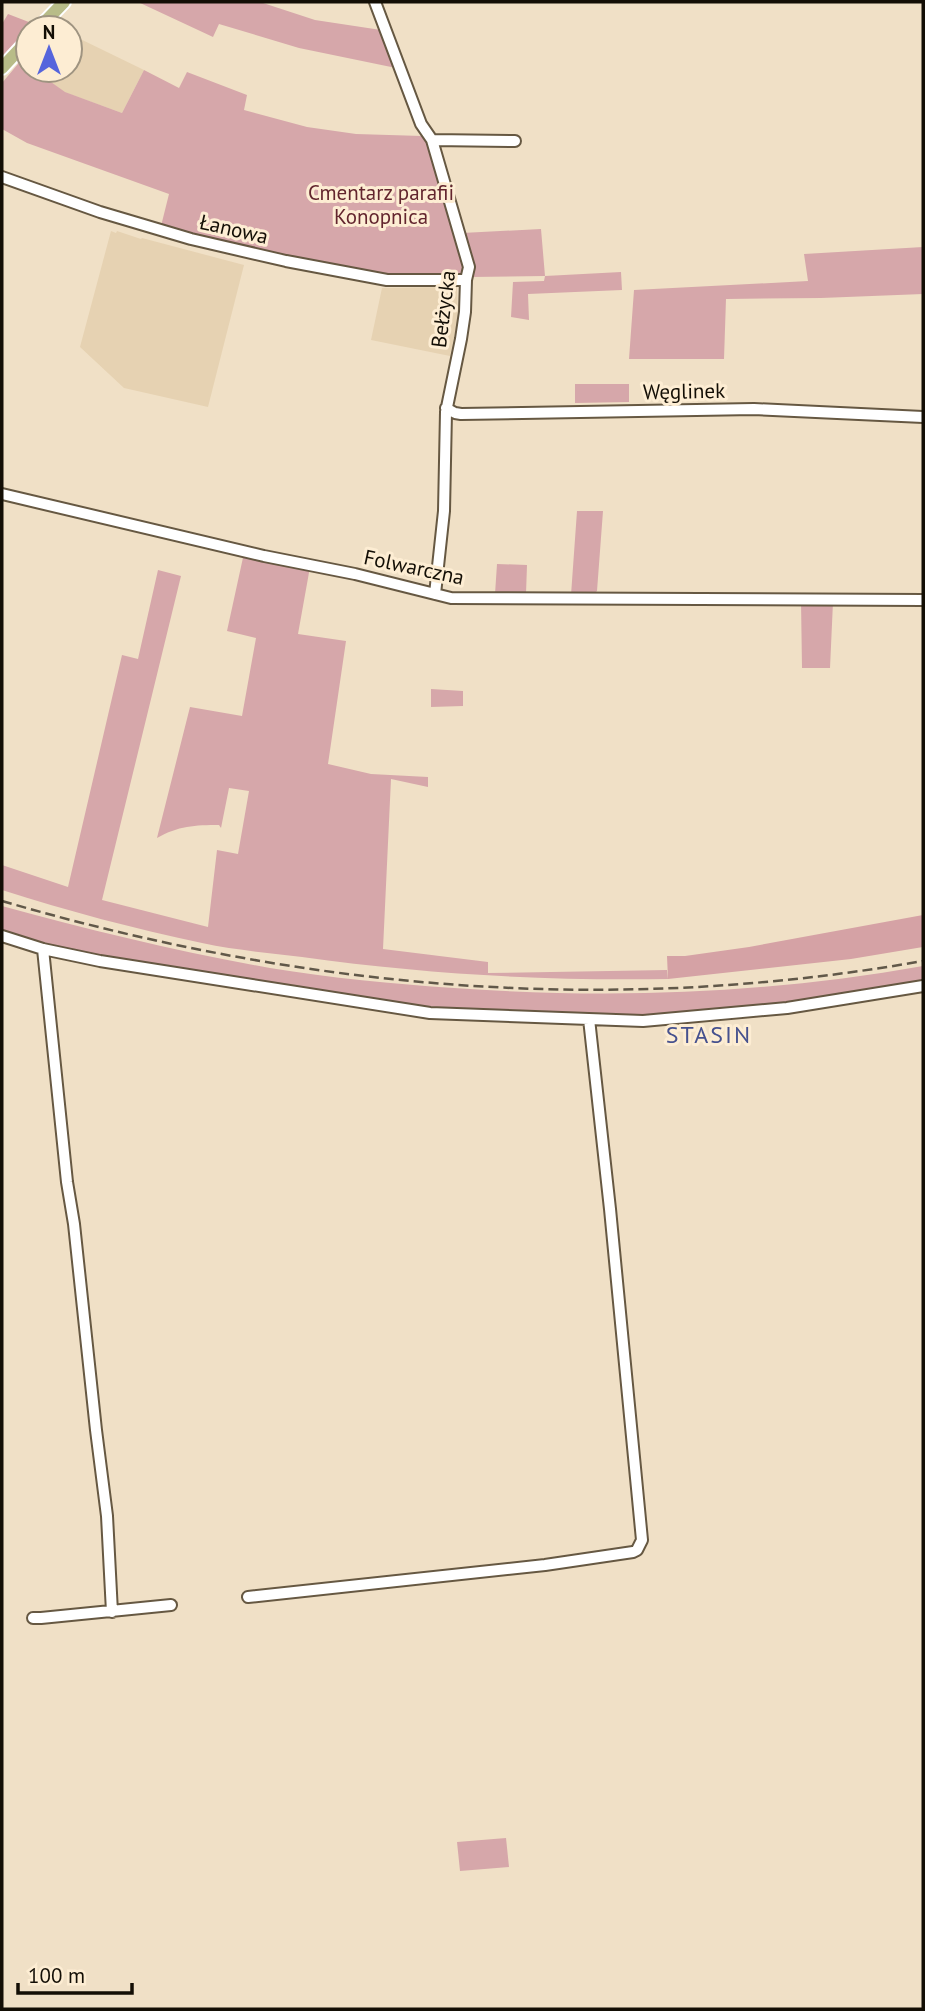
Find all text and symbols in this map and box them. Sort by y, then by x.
north arrow [14,14,84,84]
text: N [43,20,55,44]
park label: Cmentarz parafii Konopnica [308,179,454,230]
street label: Łanowa [197,208,271,250]
street label: Bełżycka [425,269,461,349]
street label: Węglinek [643,377,725,405]
street label: Folwarczna [361,543,467,591]
district label: STASIN [666,1019,752,1050]
scale bar [18,1952,131,1996]
text: 100 m [28,1962,85,1989]

